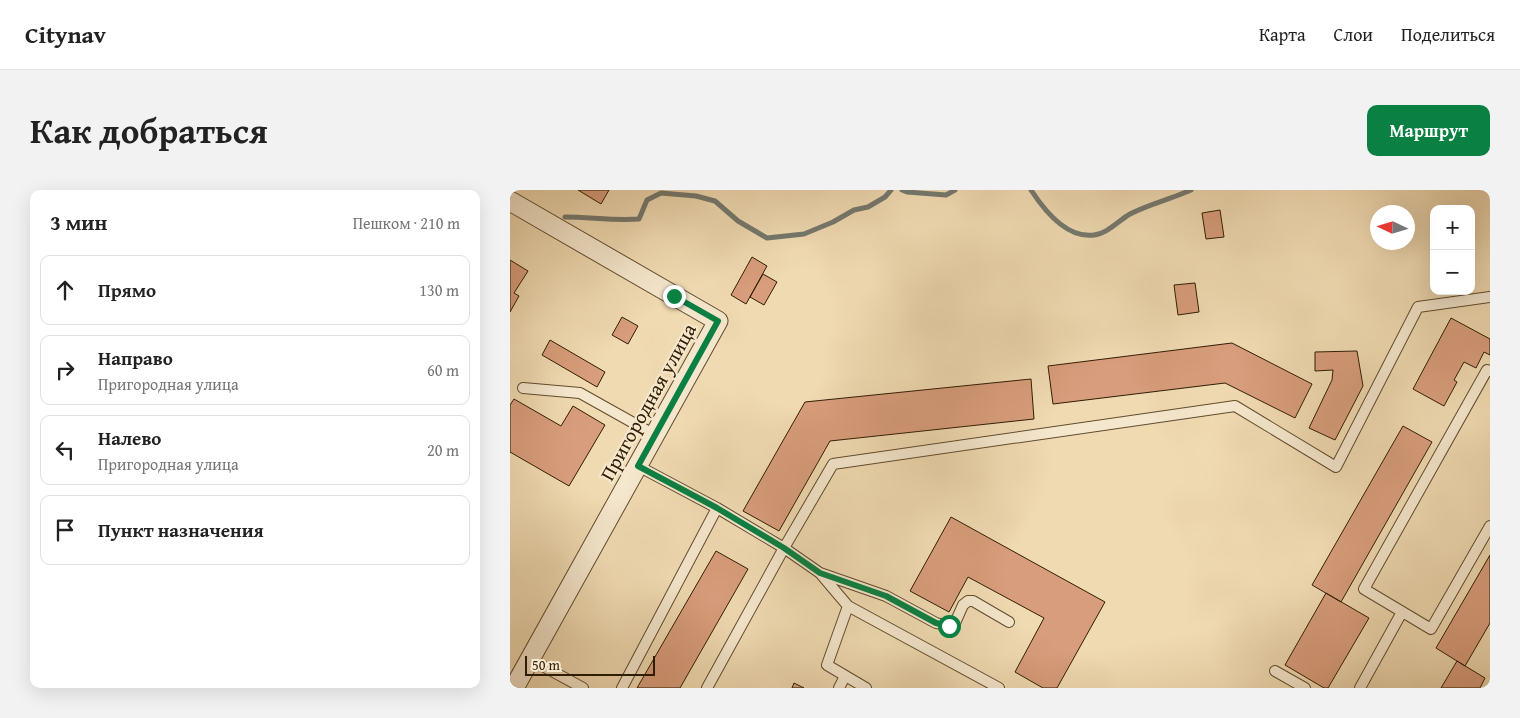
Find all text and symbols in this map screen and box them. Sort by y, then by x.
text: Citynav [25,17,106,52]
text: Карта [1259,21,1306,48]
text: Слои [1334,21,1373,48]
text: Поделиться [1401,21,1495,48]
text: Как добраться [30,105,268,156]
button: Маршрут [1367,105,1490,156]
north arrow [1370,205,1415,250]
map controls [1430,205,1475,295]
button: + [1430,205,1475,250]
text: 3 мин [50,207,107,238]
text: Пешком · 210 m [353,211,460,235]
button: − [1430,250,1475,295]
icon: ahead [51,276,79,304]
text: Прямо [98,276,156,304]
text: 130 m [419,278,459,302]
route end [663,285,686,308]
street label: Пригородная улица [592,317,703,486]
text: Направо [98,344,173,372]
icon: right [51,356,79,384]
text: 60 m [427,358,459,382]
text: Пригородная улица [98,372,239,396]
text: Налево [98,424,161,452]
icon: left [51,436,79,464]
text: 20 m [427,438,459,462]
text: Пригородная улица [98,452,239,476]
icon: arrive [51,516,79,544]
text: Пункт назначения [98,516,264,544]
route start [938,615,961,638]
scale bar [525,653,655,676]
text: 50 m [532,655,560,675]

